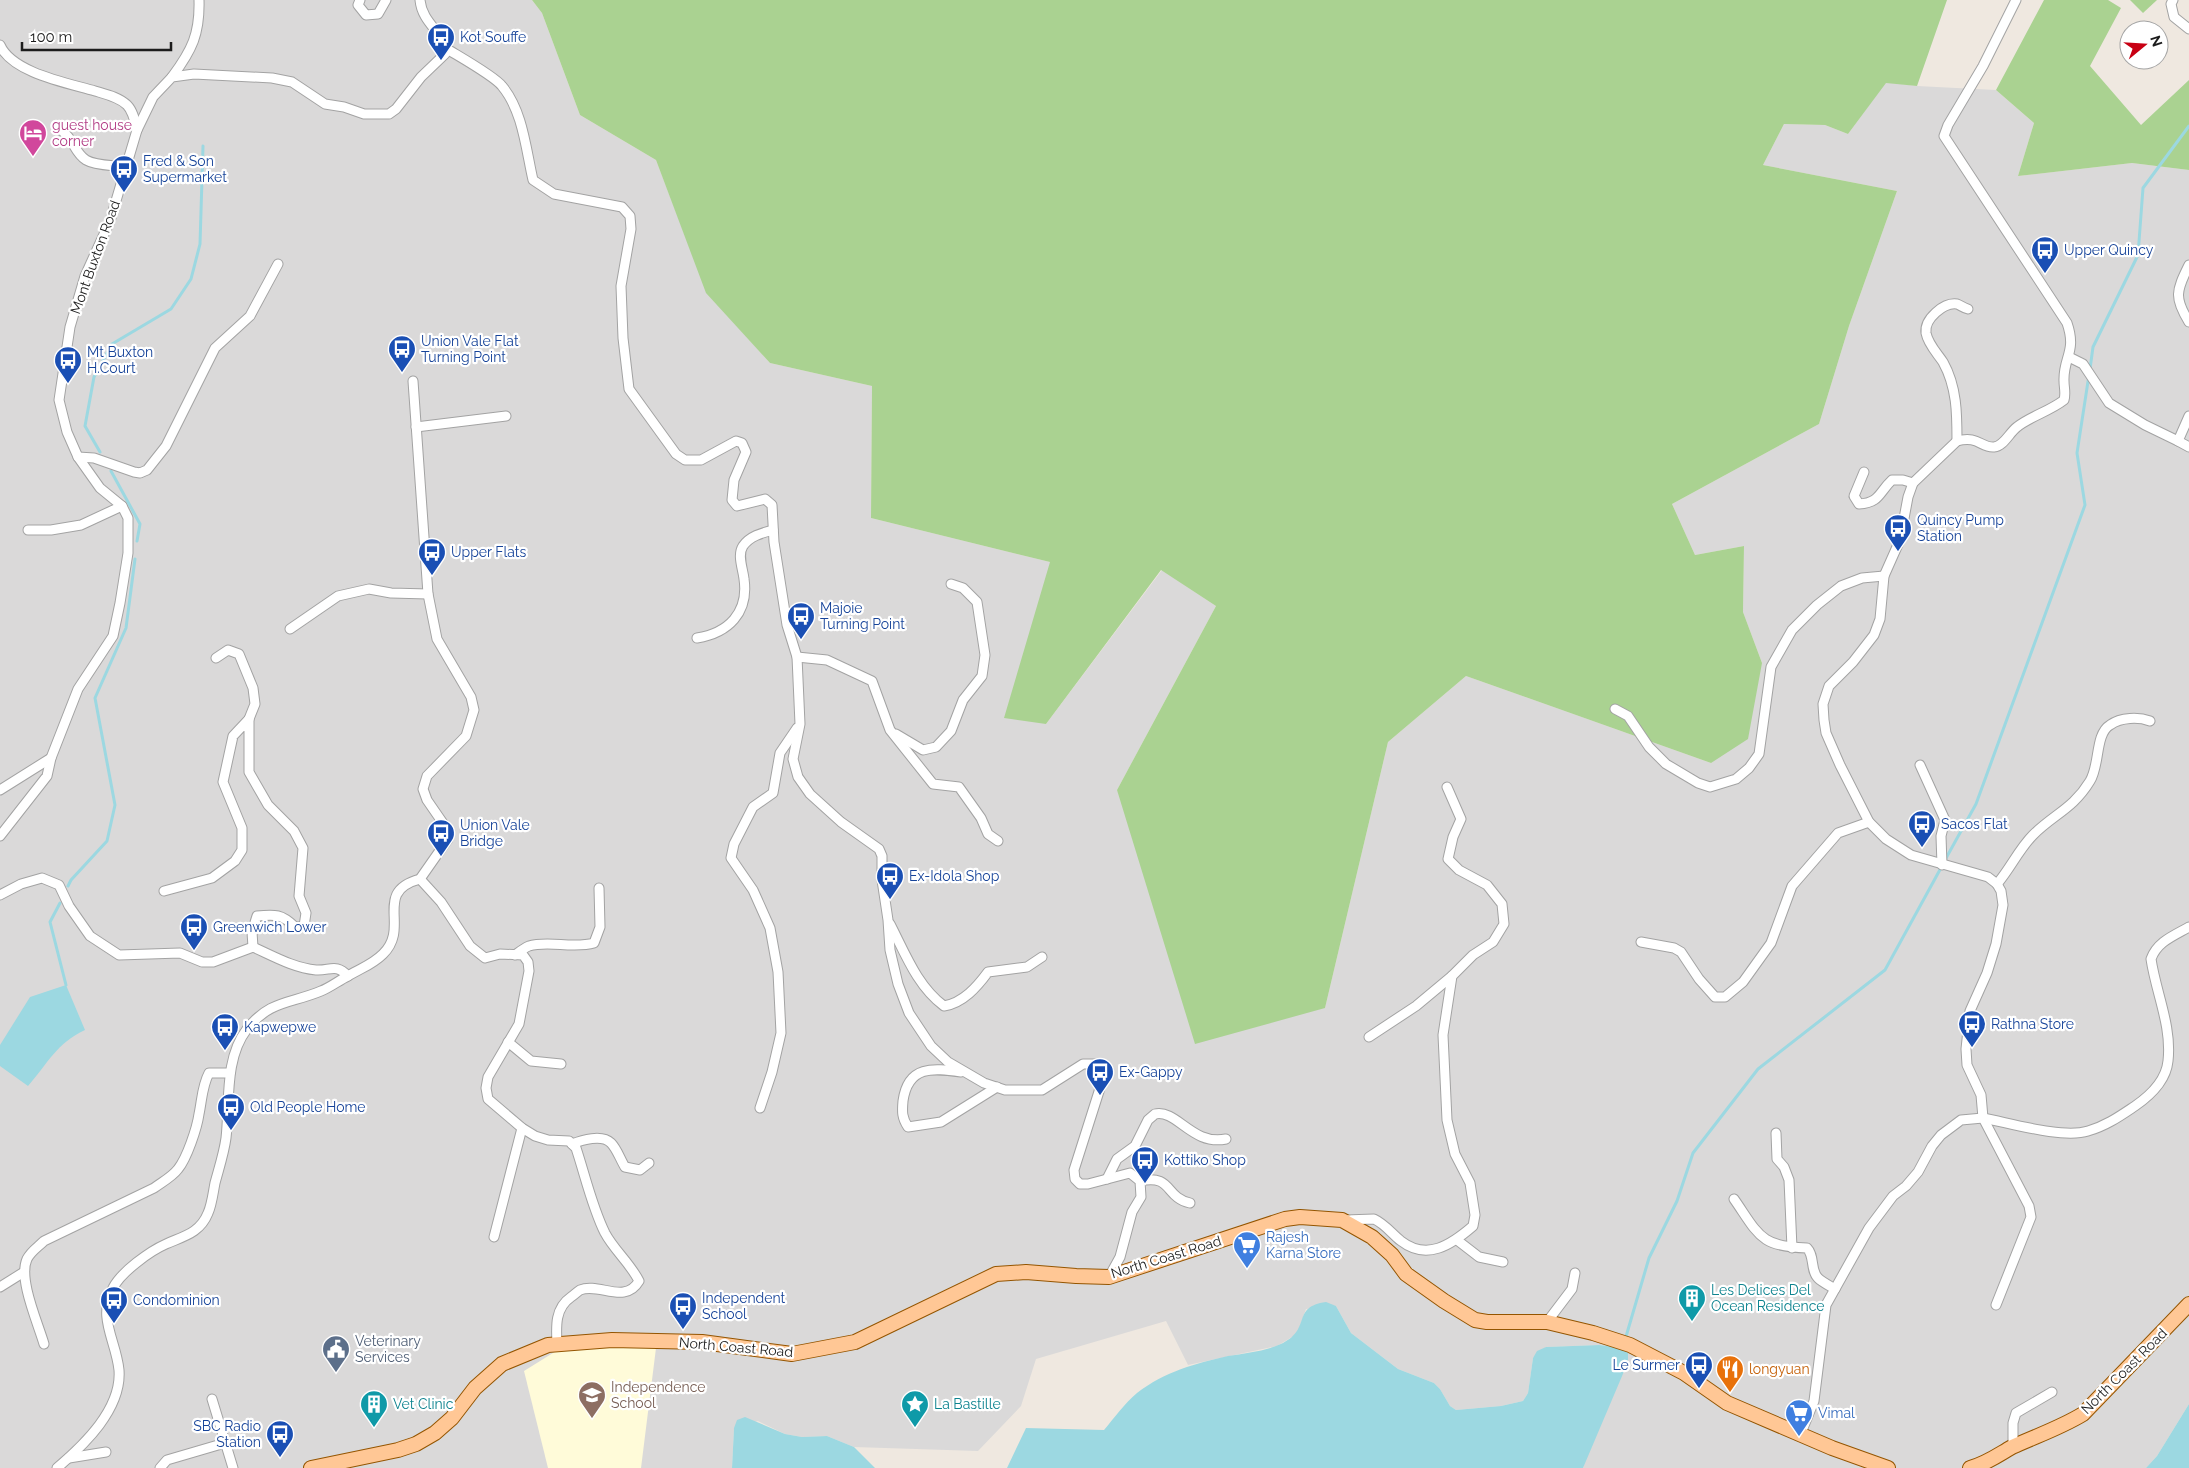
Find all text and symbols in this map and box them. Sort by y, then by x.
scale bar [22,20,171,52]
north arrow [2119,20,2169,70]
bus stop icon: Kot Souffe [426,22,456,61]
text: 100 m [30,28,72,46]
place label: Kot Souffe [460,29,526,45]
text: N [2147,33,2166,49]
place label: guest house corner [52,117,132,149]
hotel icon: guest house corner [18,118,48,157]
place label: Fred & Son Supermarket [143,153,227,185]
bus stop icon: Fred & Son Supermarket [109,154,139,193]
street label: Mont Buxton Road [67,198,123,316]
bus stop icon: Upper Quincy [2030,235,2060,274]
place label: Upper Quincy [2064,242,2154,258]
place label: Union Vale Flat Turning Point [421,333,519,365]
bus stop icon: Union Vale Flat Turning Point [387,334,417,373]
place label: Mt Buxton H.Court [87,344,153,376]
bus stop icon: Mt Buxton H.Court [53,345,83,384]
place label: Quincy Pump Station [1917,512,2004,544]
bus stop icon: Quincy Pump Station [1883,513,1913,552]
bus stop icon: Upper Flats [417,537,447,576]
place label: Upper Flats [451,544,526,560]
place label: Majoie Turning Point [820,600,905,632]
bus stop icon: Majoie Turning Point [786,601,816,640]
bus stop icon: Sacos Flat [1907,809,1937,848]
place label: Sacos Flat [1941,816,2008,832]
place label: Union Vale Bridge [460,817,530,849]
bus stop icon: Union Vale Bridge [426,818,456,857]
bus stop icon: Ex-Idola Shop [875,861,905,900]
place label: Ex-Idola Shop [909,868,1000,884]
bus stop icon: Greenwich Lower [179,912,209,951]
place label: Greenwich Lower [213,919,326,935]
bus stop icon: Rathna Store [1957,1009,1987,1048]
bus stop icon: Kapwepwe [210,1012,240,1051]
place label: Rathna Store [1991,1016,2074,1032]
place label: Kapwepwe [244,1019,316,1035]
bus stop icon: Ex-Gappy [1085,1057,1115,1096]
place label: Ex-Gappy [1119,1064,1183,1080]
bus stop icon: Old People Home [216,1092,246,1131]
place label: Old People Home [250,1099,366,1115]
bus stop icon: Kottiko Shop [1130,1145,1160,1184]
place label: Kottiko Shop [1164,1152,1246,1168]
place label: Rajesh Karna Store [1266,1229,1341,1261]
supermarket icon: Rajesh Karna Store [1232,1230,1262,1269]
street label: North Coast Road [1109,1233,1223,1281]
place label: Les Delices Del Ocean Residence [1711,1282,1825,1314]
building icon: Les Delices Del Ocean Residence [1677,1283,1707,1322]
bus stop icon: Condominion [99,1285,129,1324]
place label: Independent School [702,1290,786,1322]
bus stop icon: Independent School [668,1291,698,1330]
place label: Condominion [133,1292,220,1308]
street label: North Coast Road [2078,1325,2170,1417]
place label: Veterinary Services [355,1333,421,1365]
public building icon: Veterinary Services [321,1334,351,1373]
street label: North Coast Road [678,1334,794,1360]
bus stop icon: Le Surmer [1684,1350,1714,1389]
restaurant icon: longyuan [1715,1354,1745,1393]
place label: Le Surmer [1612,1357,1680,1373]
place label: longyuan [1749,1361,1810,1377]
place label: Independence School [611,1379,706,1411]
school or university icon: Independence School [577,1380,607,1419]
building icon: Vet Clinic [359,1389,389,1428]
place icon: La Bastille [900,1389,930,1428]
place label: Vet Clinic [393,1396,454,1412]
place label: La Bastille [934,1396,1001,1412]
supermarket icon: Vimal [1784,1398,1814,1437]
place label: Vimal [1818,1405,1855,1421]
place label: SBC Radio Station [193,1418,261,1450]
bus stop icon: SBC Radio Station [265,1419,295,1458]

